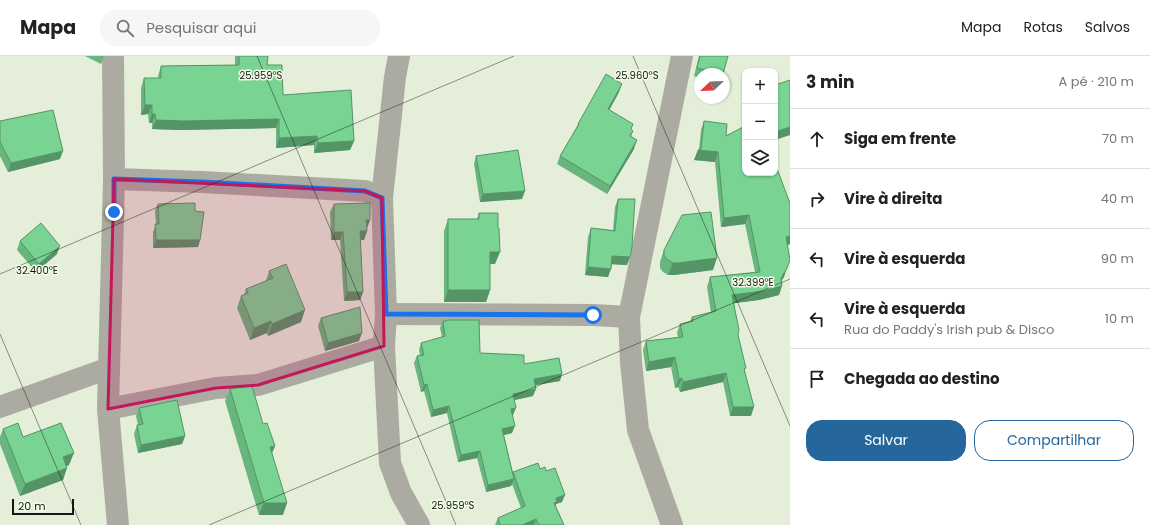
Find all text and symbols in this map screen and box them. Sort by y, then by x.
search box [100,10,380,46]
text: Mapa [20,14,76,41]
icon: search [114,17,136,39]
text: Pesquisar aqui [146,17,257,38]
text: Mapa [961,17,1001,37]
text: Rotas [1023,17,1063,37]
text: Salvos [1085,17,1130,37]
text: 25.959°S [240,68,283,83]
text: 25.960°S [615,68,659,83]
north arrow [694,68,730,104]
map controls [742,68,778,176]
button: + [742,68,778,104]
text: 3 min [806,70,854,94]
text: A pé · 210 m [1059,72,1134,91]
button: − [742,104,778,140]
icon: ahead [806,128,828,150]
text: Siga em frente [844,128,956,149]
text: 70 m [1102,129,1134,148]
button: layers [742,140,778,176]
icon: right [806,188,828,210]
text: Vire à direita [844,188,943,209]
text: 40 m [1101,189,1134,208]
route end [105,203,123,221]
icon: left [806,248,828,270]
text: Vire à esquerda [844,248,966,269]
text: 90 m [1101,249,1134,268]
text: 32.400°E [16,263,58,278]
text: 32.399°E [732,275,774,290]
text: Vire à esquerda [844,298,966,319]
route start [584,306,602,324]
icon: left [806,308,828,330]
text: 10 m [1105,309,1134,328]
text: Rua do Paddy's Irish pub & Disco [844,320,1054,339]
icon: arrive [806,368,828,390]
text: Chegada ao destino [844,368,1000,389]
button: Salvar [806,420,966,461]
button: Compartilhar [974,420,1134,461]
scale bar [12,497,74,516]
text: 20 m [18,498,46,514]
text: 25.959°S [432,498,475,513]

